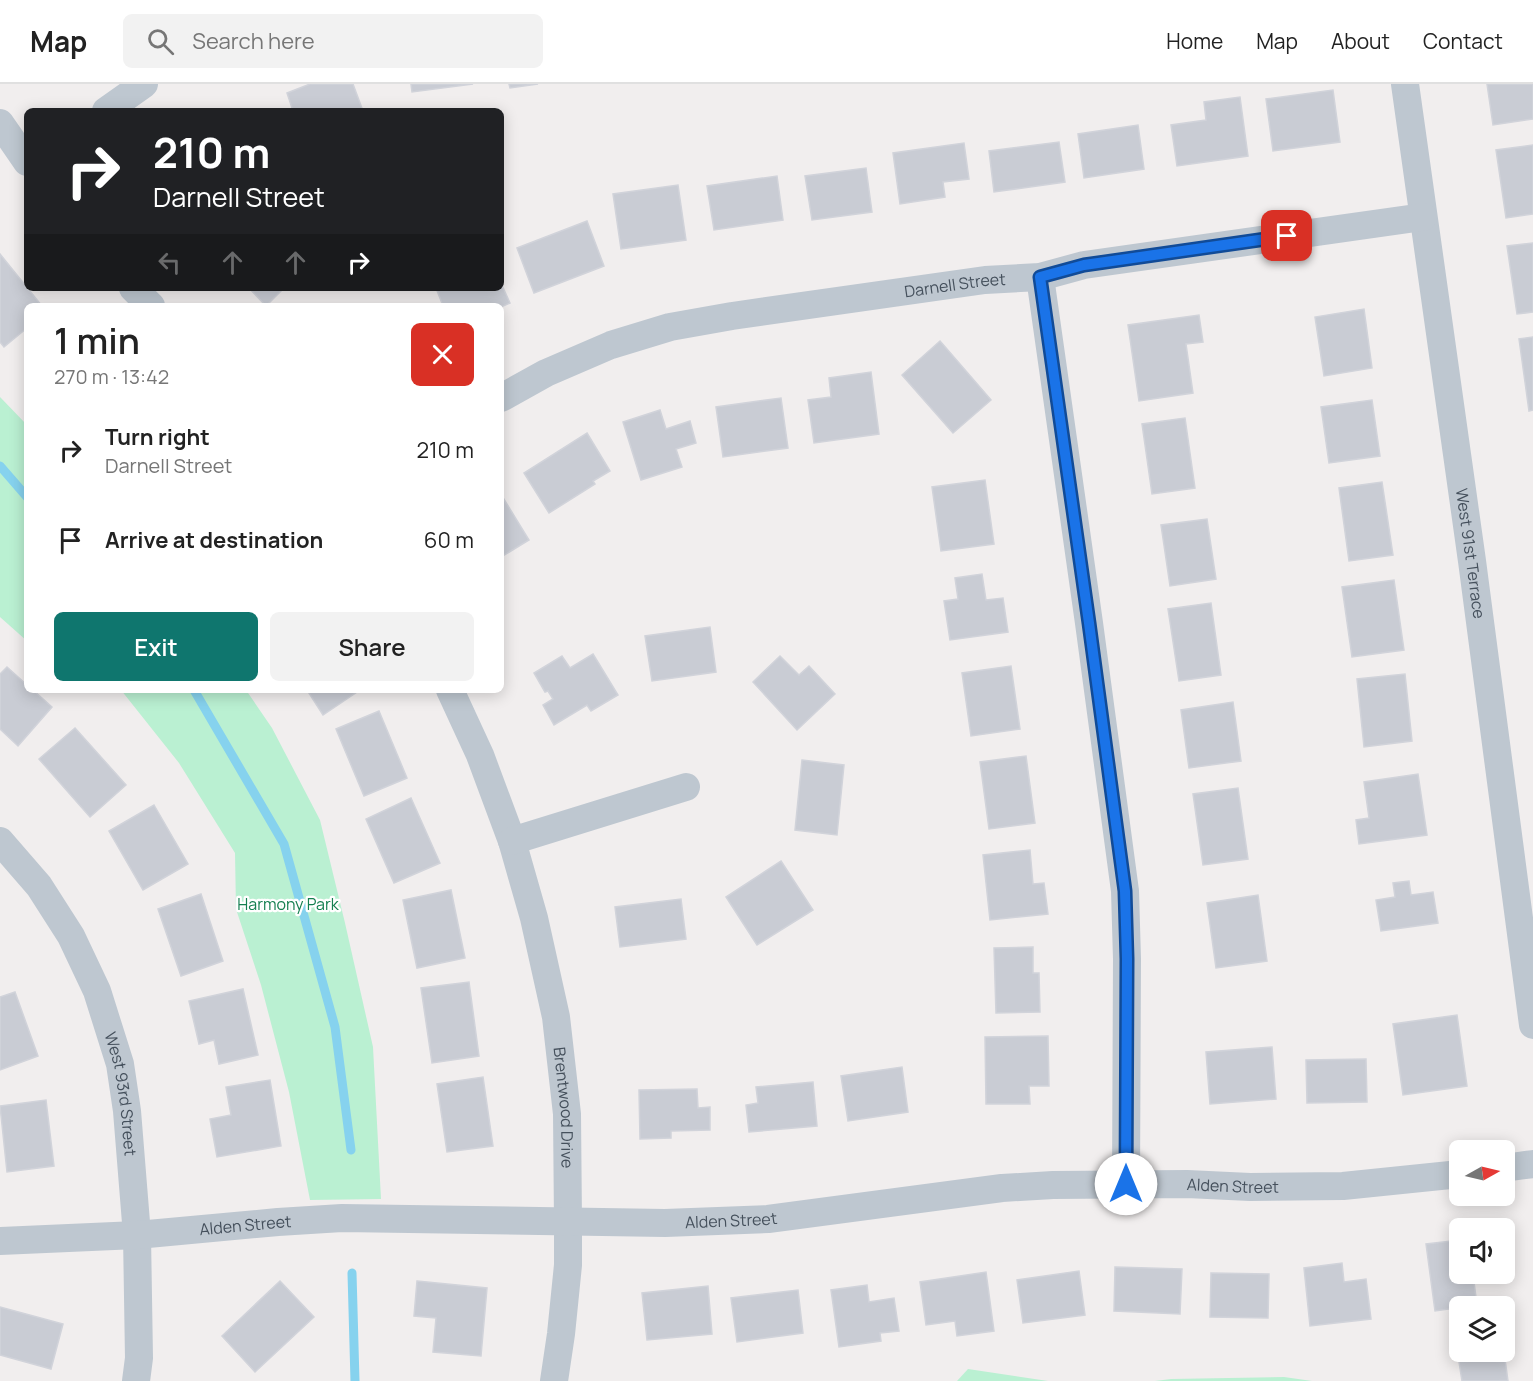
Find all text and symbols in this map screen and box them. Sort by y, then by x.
search box [123,14,543,68]
text: Map [30,22,87,60]
icon: search [144,25,177,58]
text: Search here [192,26,315,56]
text: Home [1166,27,1223,55]
text: Map [1256,27,1298,55]
text: About [1331,27,1390,55]
text: Contact [1423,27,1503,55]
text: 210 m [153,123,270,181]
icon: right [54,132,132,210]
text: Darnell Street [153,178,325,215]
pin [1261,210,1312,261]
icon: arrive [1270,219,1303,252]
icon: left [153,246,186,279]
icon: ahead [216,246,249,279]
icon: ahead [279,246,312,279]
icon: right [342,246,375,279]
street label: Darnell Street [903,268,1006,302]
text: 1 min [54,316,140,365]
button: close [411,323,474,386]
text: 270 m · 13:42 [54,363,169,390]
text: Turn right [105,422,210,452]
icon: right [54,434,87,467]
text: 210 m [416,435,474,465]
text: Darnell Street [105,452,232,479]
street label: West 91st Terrace [1451,487,1490,620]
icon: arrive [54,524,87,557]
text: Arrive at destination [105,525,323,555]
text: 60 m [424,525,474,555]
button: Exit [54,612,258,681]
button: Share [270,612,474,681]
park label: Harmony Park [237,893,340,915]
street label: West 93rd Street [100,1029,142,1157]
street label: Brentwood Drive [548,1046,579,1168]
north arrow [1449,1140,1515,1206]
map controls [1449,1140,1515,1362]
position arrow [1094,1152,1158,1216]
street label: Alden Street [1186,1173,1279,1198]
street label: Alden Street [685,1207,779,1233]
street label: Alden Street [198,1210,292,1240]
button: sound [1449,1218,1515,1284]
button: layers [1449,1296,1515,1362]

